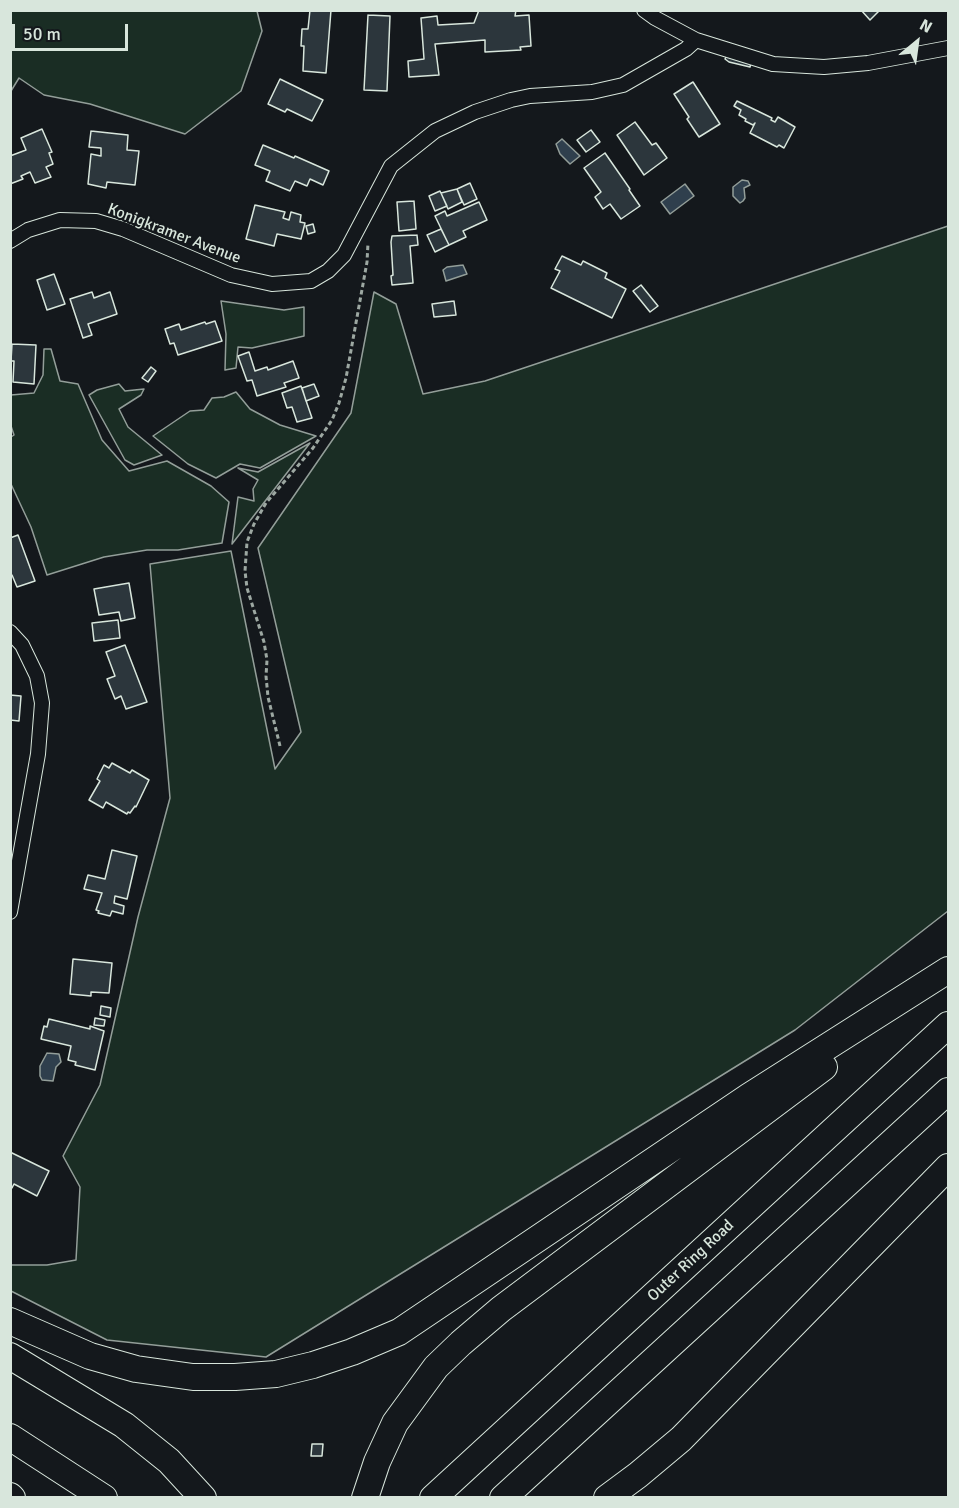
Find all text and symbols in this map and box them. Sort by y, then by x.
scale bar [15,12,130,50]
north arrow [887,12,947,72]
text: N [916,15,935,38]
text: 50 m [23,23,61,45]
street label: Konigkramer Avenue [105,200,243,268]
street label: Outer Ring Road [644,1216,738,1306]

